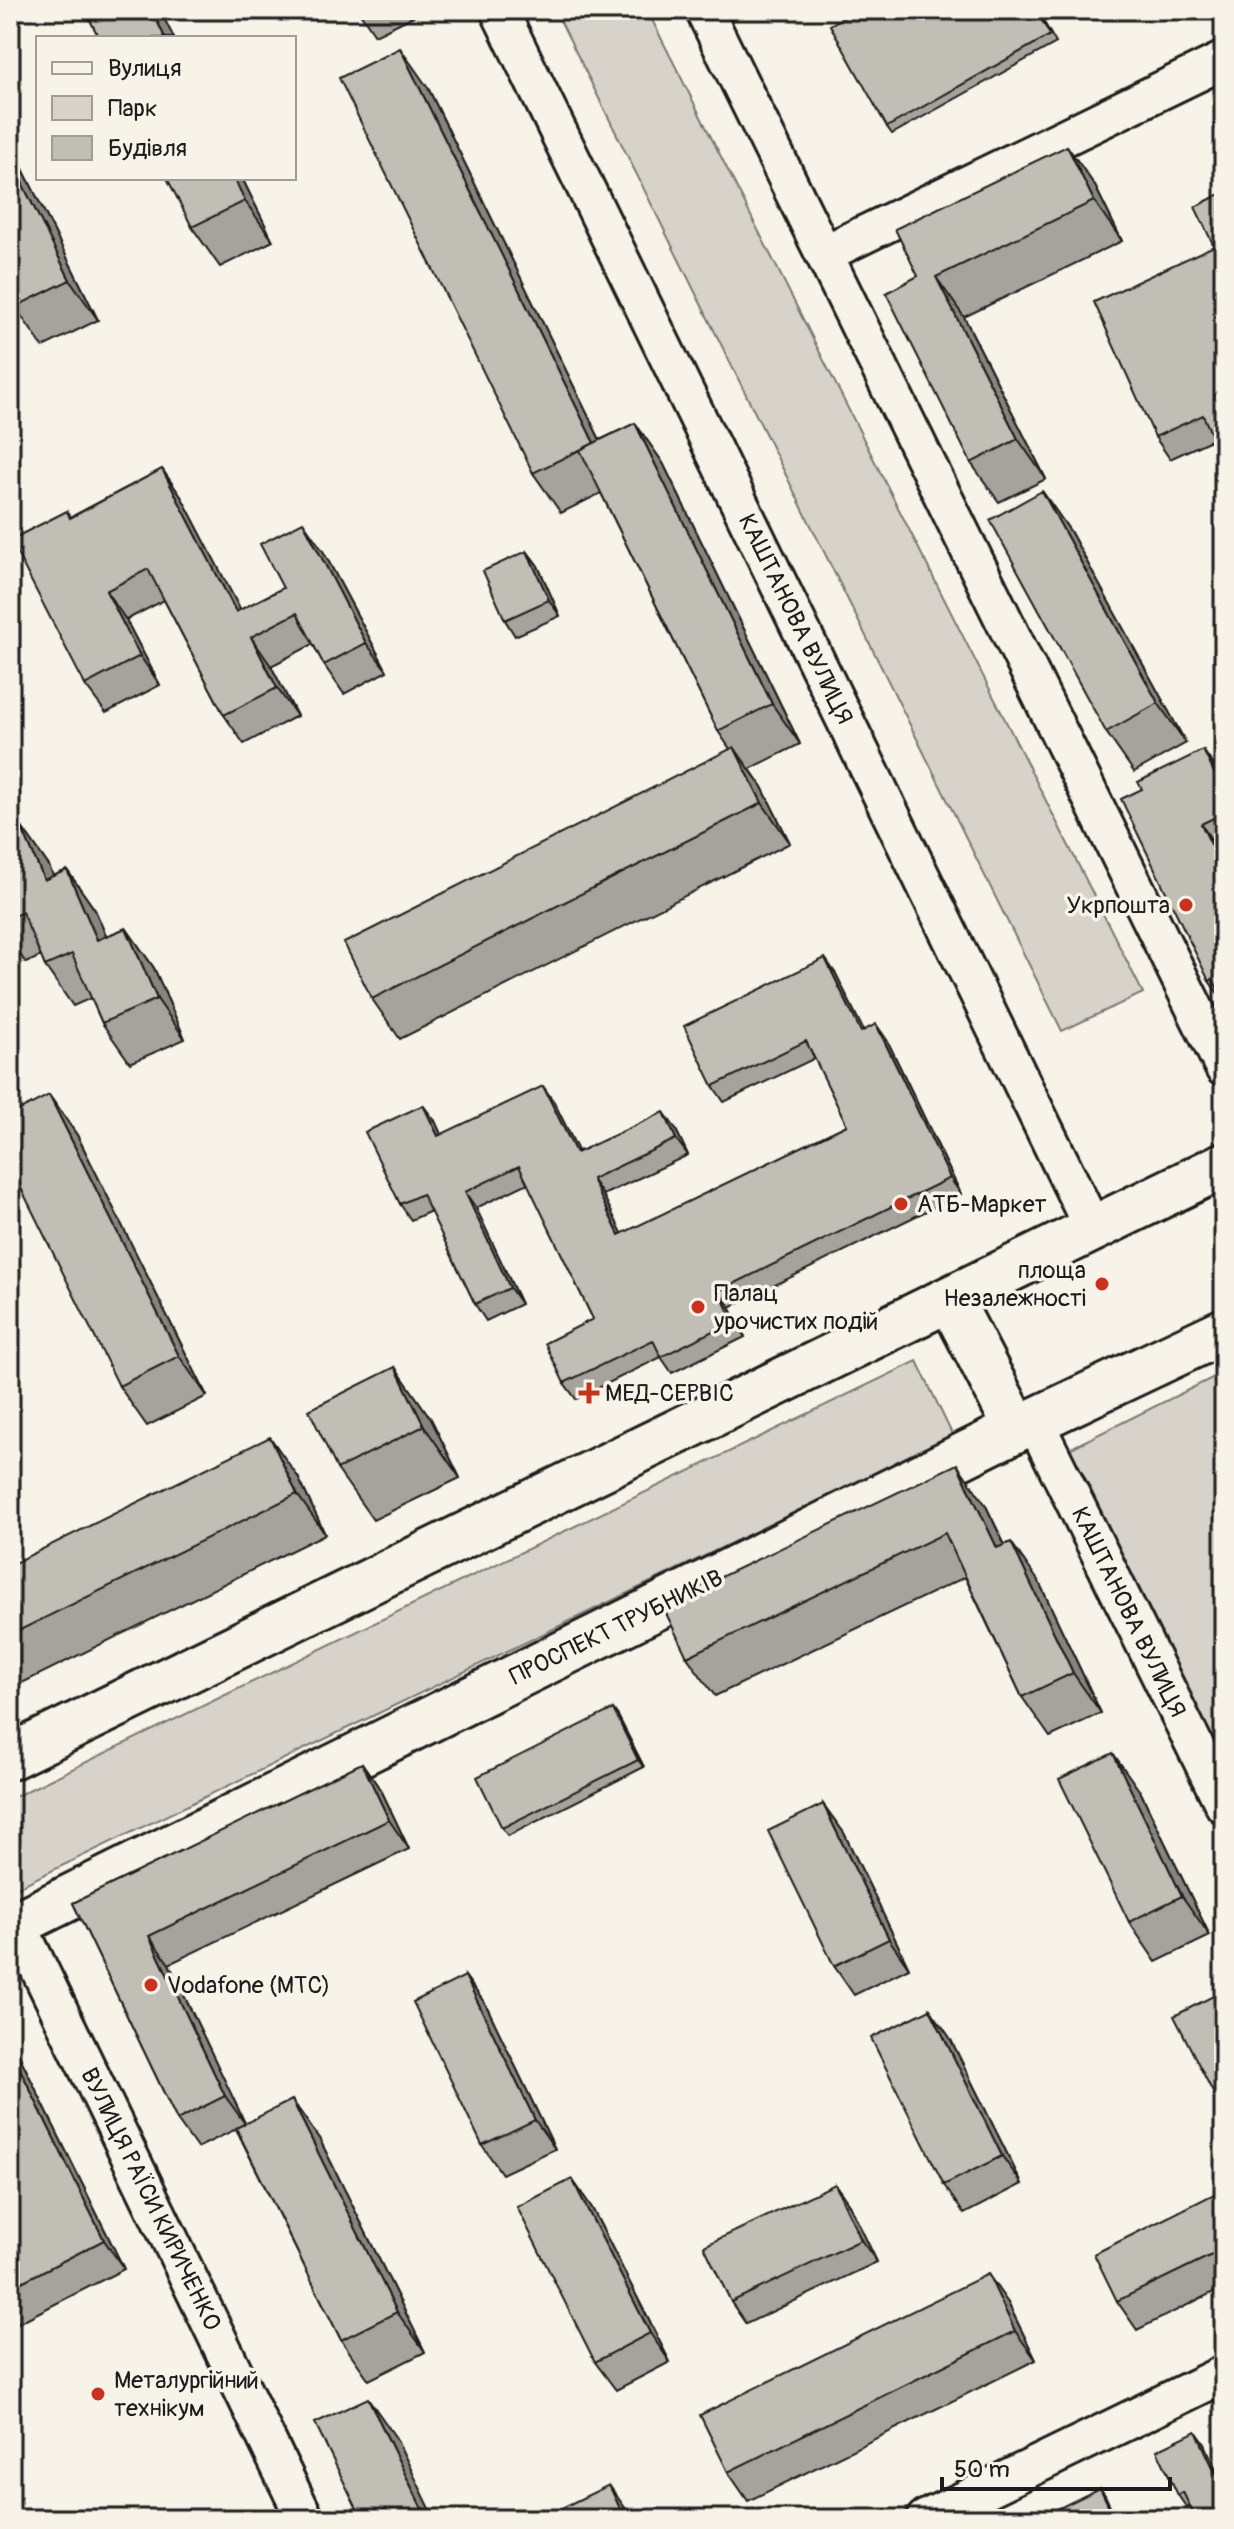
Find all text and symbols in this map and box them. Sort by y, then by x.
legend [36,36,296,180]
text: Вулиця [108,54,181,83]
text: Парк [108,94,157,123]
text: Будівля [108,134,187,163]
street label: КАШТАНОВА ВУЛИЦЯ [732,509,859,729]
place label: Укрпошта [1067,891,1170,920]
marker: Укрпошта [1177,896,1195,914]
place label: АТБ-Маркет [917,1190,1047,1219]
marker: АТБ-Маркет [892,1195,910,1213]
place label: площа Незалежності [944,1256,1086,1313]
marker: площа Незалежності [1093,1275,1111,1293]
place label: Палац урочистих подій [713,1279,878,1336]
marker: Палац урочистих подій [689,1298,707,1316]
place label: МЕД-СЕРВІС [605,1379,734,1408]
marker: МЕД-СЕРВІС [580,1384,598,1402]
street label: КАШТАНОВА ВУЛИЦЯ [1065,1502,1192,1722]
street label: ПРОСПЕКТ ТРУБНИКІВ [505,1563,727,1692]
place label: Vodafone (МТС) [167,1971,330,2000]
marker: Vodafone (МТС) [142,1976,160,1994]
street label: ВУЛИЦЯ РАЇСИ КИРИЧЕНКО [74,2063,227,2335]
place label: Металургійний технікум [114,2366,259,2423]
marker: Металургійний технікум [89,2385,107,2403]
scale bar [942,2441,1170,2491]
text: 50 m [954,2455,1010,2484]

